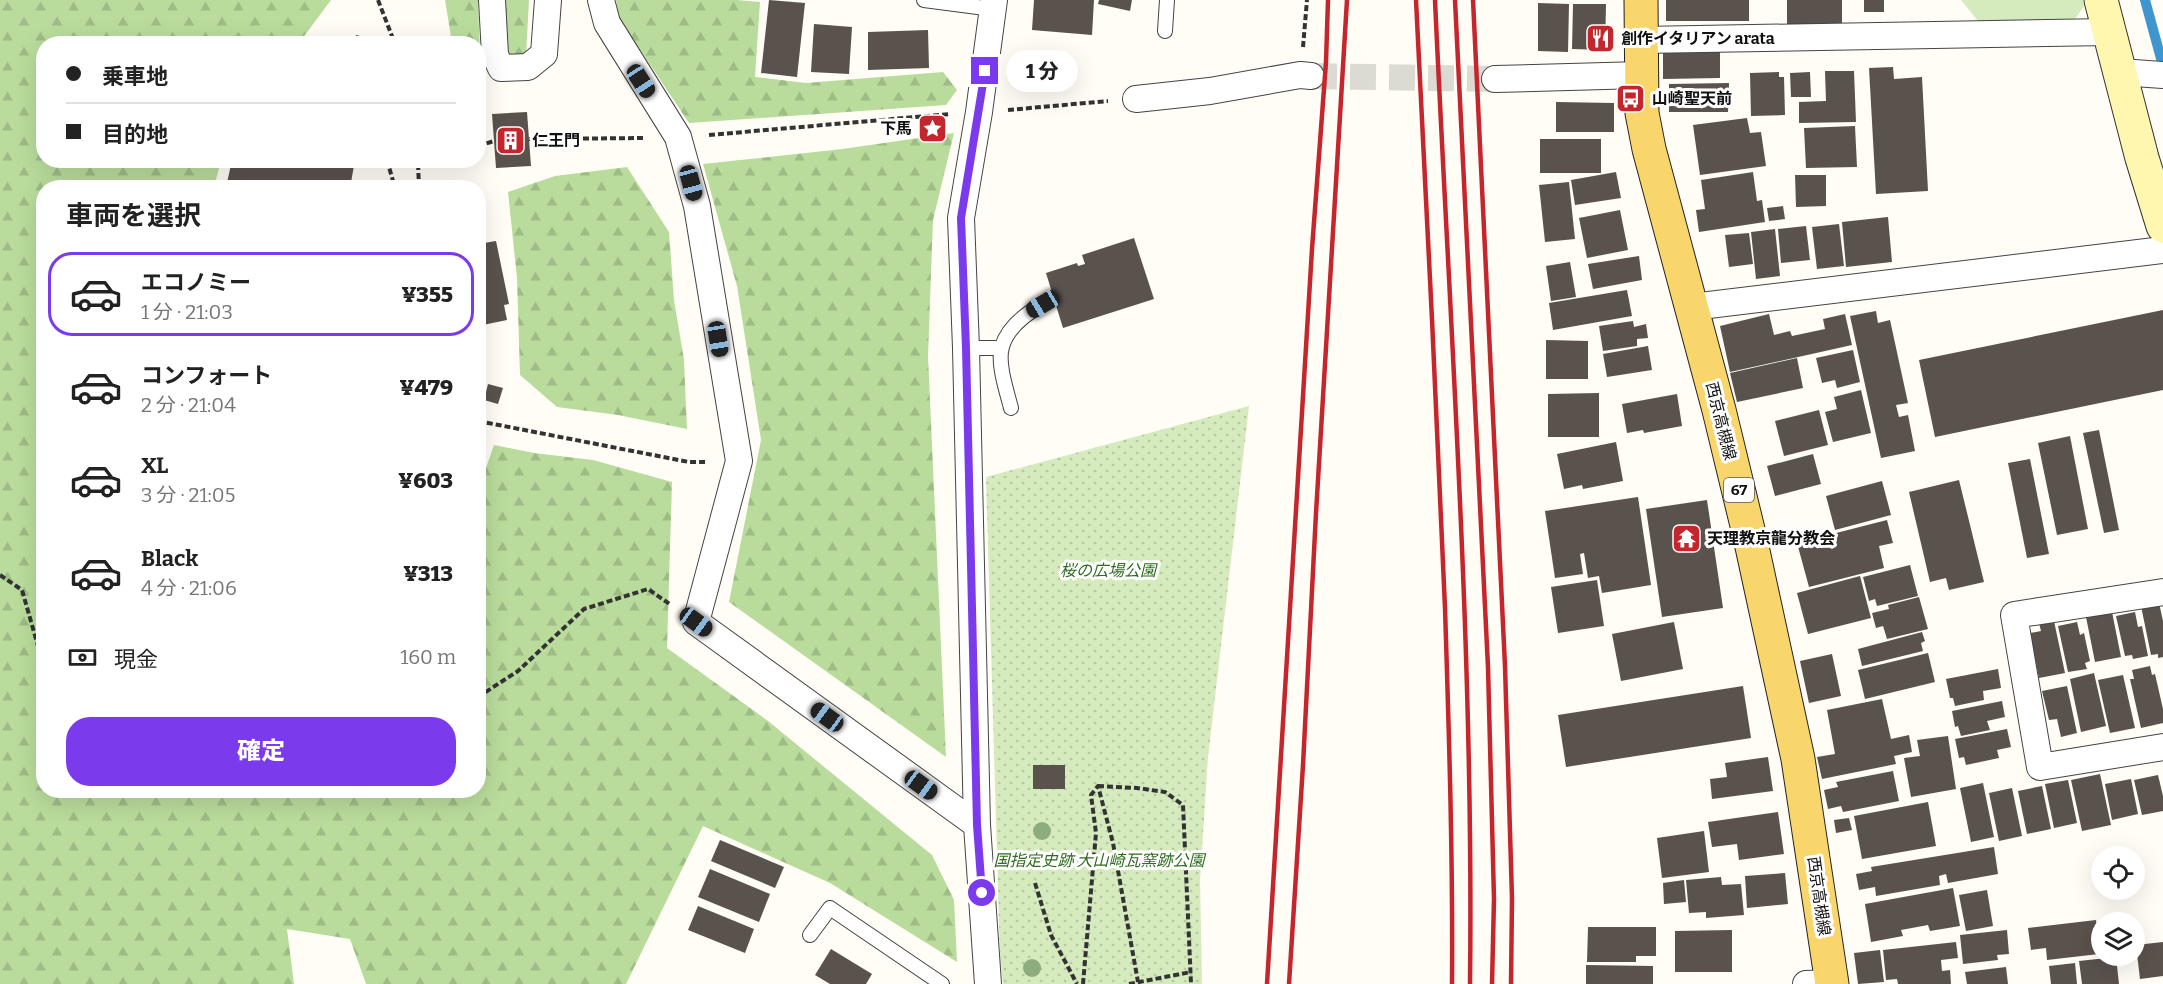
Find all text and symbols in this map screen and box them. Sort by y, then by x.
restaurant icon: 創作イタリアン arata [1584,22,1616,54]
place label: 創作イタリアン arata [1621,29,1775,48]
callout: 1 分 [1006,50,1078,92]
route end [971,57,998,84]
text: 1 分 [1026,59,1058,83]
car [624,61,658,101]
text: 乗車地 [102,63,168,90]
bus stop icon: 山崎聖天前 [1615,82,1647,114]
place label: 山崎聖天前 [1652,89,1732,108]
place icon: 下馬 [917,112,949,144]
place label: 下馬 [880,119,912,138]
text: 目的地 [102,121,168,148]
building icon: 仁王門 [495,124,527,156]
place label: 仁王門 [532,131,580,150]
car [678,163,704,203]
text: 車両を選択 [66,200,201,232]
icon: car [69,267,123,321]
text: エコノミー [141,269,251,296]
text: ¥355 [401,281,453,308]
car [1023,287,1063,321]
text: 1 分 · 21:03 [141,300,233,324]
car [706,320,730,358]
icon: car [69,360,123,414]
text: コンフォート [141,362,272,389]
text: ¥479 [399,374,453,401]
street label: 西京高槻線 [1702,380,1740,462]
text: 2 分 · 21:04 [141,393,236,417]
text: XL [141,452,168,479]
icon: car [69,453,123,507]
text: ¥603 [398,467,453,494]
road number: 67 [1724,478,1754,502]
text: 3 分 · 21:05 [141,483,235,507]
temple icon: 天理教京龍分教会 [1670,522,1702,554]
place label: 天理教京龍分教会 [1707,529,1835,548]
text: Black [141,545,198,572]
icon: car [69,546,123,600]
text: ¥313 [403,560,453,587]
park label: 桜の広場公園 [1060,561,1158,580]
text: 4 分 · 21:06 [141,576,237,600]
car [676,604,716,640]
icon: cash [66,641,99,674]
text: 160 m [400,645,456,669]
text: 現金 [114,646,158,673]
car [807,699,847,735]
button: 確定 [66,717,456,786]
car [901,767,941,803]
map controls [2091,846,2145,966]
button: locate [2091,846,2145,900]
park label: 国指定史跡 大山崎瓦窯跡公園 [993,851,1207,870]
street label: 西京高槻線 [1804,855,1834,937]
route start [968,879,995,906]
button: layers [2091,912,2145,966]

